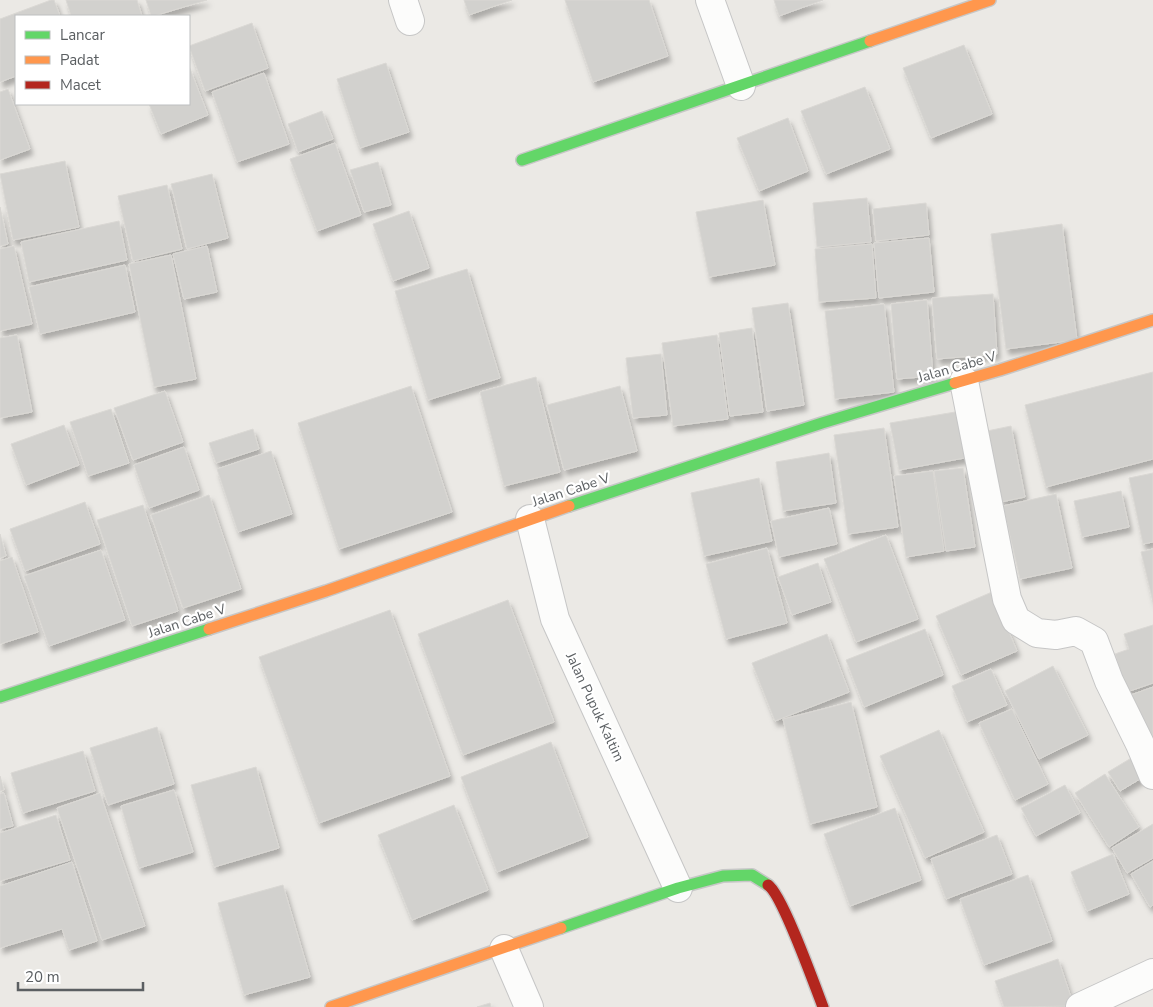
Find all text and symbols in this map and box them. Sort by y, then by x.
legend [15,15,190,105]
text: Lancar [60,25,105,45]
text: Padat [60,50,100,70]
text: Macet [60,75,102,95]
street label: Jalan Cabe V [915,347,999,388]
street label: Jalan Cabe V [529,468,613,512]
street label: Jalan Cabe V [145,599,229,643]
street label: Jalan Pupuk Kaltim [561,648,629,765]
scale bar [18,960,142,992]
text: 20 m [25,967,60,987]

